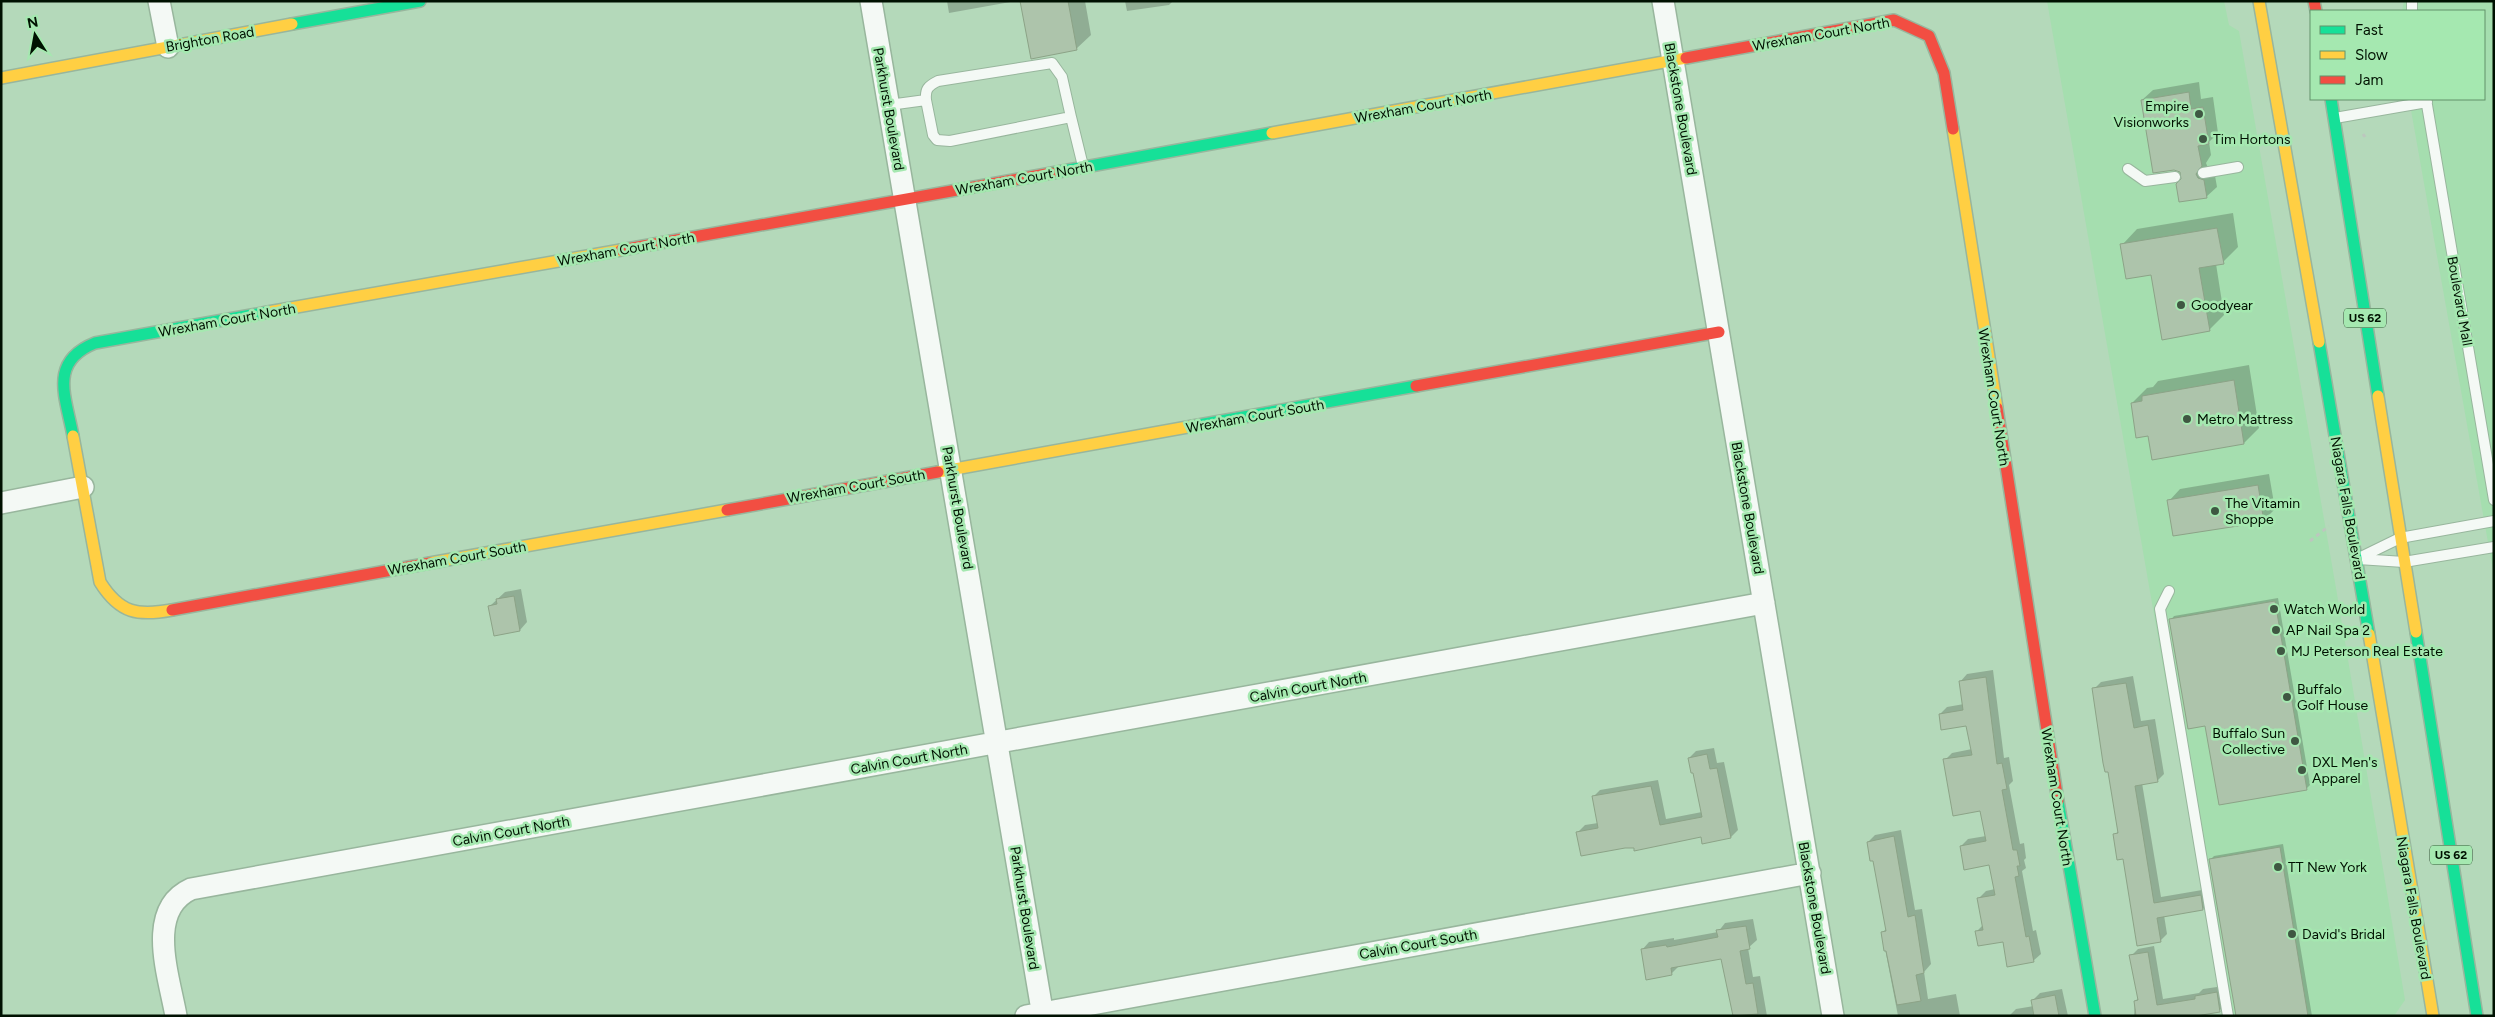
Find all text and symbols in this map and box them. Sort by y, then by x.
north arrow [10,10,60,60]
legend [2310,10,2485,100]
text: N [26,13,40,32]
street label: Wrexham Court North [1751,14,1891,55]
text: Fast [2355,21,2384,39]
street label: Brighton Road [165,23,256,56]
street label: Blackstone Boulevard [1660,42,1701,177]
street label: Parkhurst Boulevard [869,46,908,172]
text: Slow [2355,46,2388,64]
text: Jam [2355,71,2383,89]
street label: Wrexham Court North [1353,86,1493,127]
place label: Empire Visionworks [2113,98,2189,131]
marker: Empire Visionworks [2193,108,2205,120]
place label: Tim Hortons [2213,131,2290,148]
marker: Tim Hortons [2197,133,2209,145]
street label: Wrexham Court North [954,158,1094,199]
street label: Wrexham Court North [556,229,696,270]
street label: Boulevard Mall [2443,255,2476,347]
place label: Goodyear [2191,297,2253,314]
marker: Goodyear [2175,299,2187,311]
street label: Wrexham Court North [157,300,297,341]
road number: US 62 [2344,308,2386,328]
street label: Wrexham Court North [1974,327,2013,467]
street label: Wrexham Court South [1185,396,1326,437]
place label: Metro Mattress [2197,411,2293,428]
marker: Metro Mattress [2181,413,2193,425]
street label: Niagara Falls Boulevard [2327,435,2368,581]
street label: Blackstone Boulevard [1727,441,1768,576]
street label: Parkhurst Boulevard [938,445,977,571]
street label: Wrexham Court South [786,466,927,507]
place label: The Vitamin Shoppe [2225,495,2300,528]
marker: The Vitamin Shoppe [2209,505,2221,517]
street label: Wrexham Court South [387,538,528,579]
place label: Watch World [2284,601,2365,618]
marker: Watch World [2268,603,2280,615]
place label: AP Nail Spa 2 [2286,622,2370,639]
marker: AP Nail Spa 2 [2270,624,2282,636]
place label: MJ Peterson Real Estate [2291,643,2443,660]
marker: MJ Peterson Real Estate [2275,645,2287,657]
street label: Calvin Court North [1248,669,1368,706]
place label: Buffalo Golf House [2297,681,2368,714]
marker: Buffalo Golf House [2281,691,2293,703]
place label: Buffalo Sun Collective [2212,725,2285,758]
street label: Wrexham Court North [2037,727,2076,867]
marker: Buffalo Sun Collective [2289,735,2301,747]
street label: Calvin Court North [849,741,969,778]
place label: DXL Men's Apparel [2312,754,2378,787]
marker: DXL Men's Apparel [2296,764,2308,776]
street label: Calvin Court North [451,813,571,850]
street label: Niagara Falls Boulevard [2393,835,2434,981]
street label: Blackstone Boulevard [1794,841,1835,976]
street label: Parkhurst Boulevard [1006,845,1043,971]
road number: US 62 [2430,846,2472,864]
place label: TT New York [2288,859,2367,876]
marker: TT New York [2272,861,2284,873]
street label: Calvin Court South [1358,926,1478,963]
place label: David's Bridal [2302,926,2385,943]
marker: David's Bridal [2286,928,2298,940]

